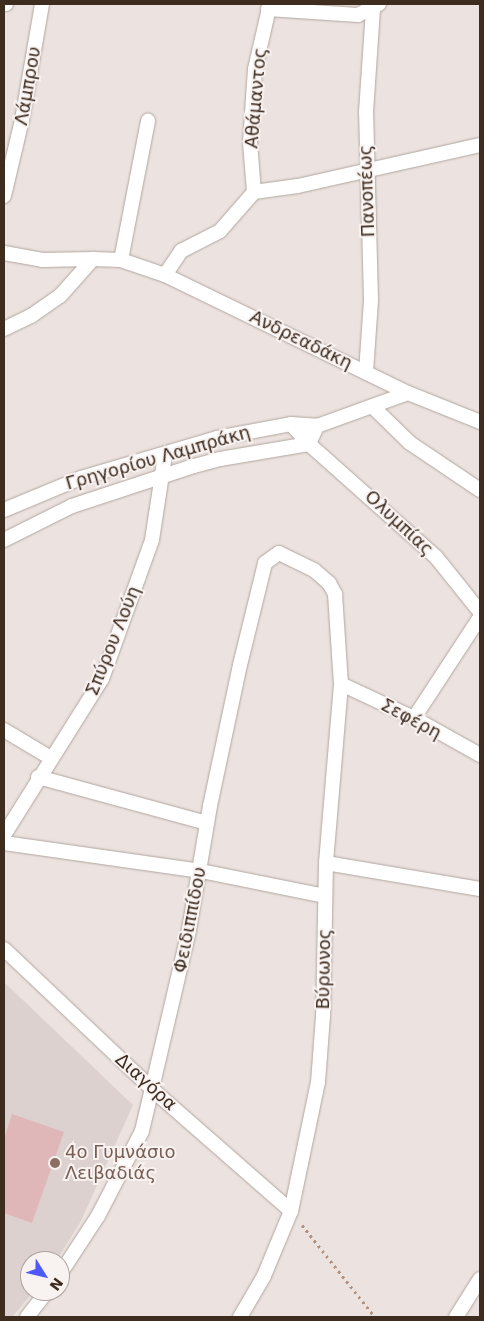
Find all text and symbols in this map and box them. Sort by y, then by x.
street label: Λάμπρου [10,45,46,127]
street label: Αθάμαντος [241,47,271,149]
street label: Πανοπέως [355,144,379,238]
street label: Ανδρεαδάκη [246,306,356,374]
street label: Γρηγορίου Λαμπράκη [63,421,253,495]
street label: Ολυμπίας [360,486,438,560]
street label: Σπύρου Λούη [81,583,145,699]
street label: Σεφέρη [377,694,445,744]
street label: Φειδιππίδου [169,865,211,975]
street label: Βύρωνος [312,928,336,1010]
street label: Διαγόρα [111,1049,181,1115]
place label: 4o Γυμνάσιο Λειβαδιάς [65,1142,176,1184]
marker: 4o Γυμνάσιο Λειβαδιάς [49,1157,61,1169]
north arrow [20,1251,70,1301]
text: N [46,1275,66,1294]

